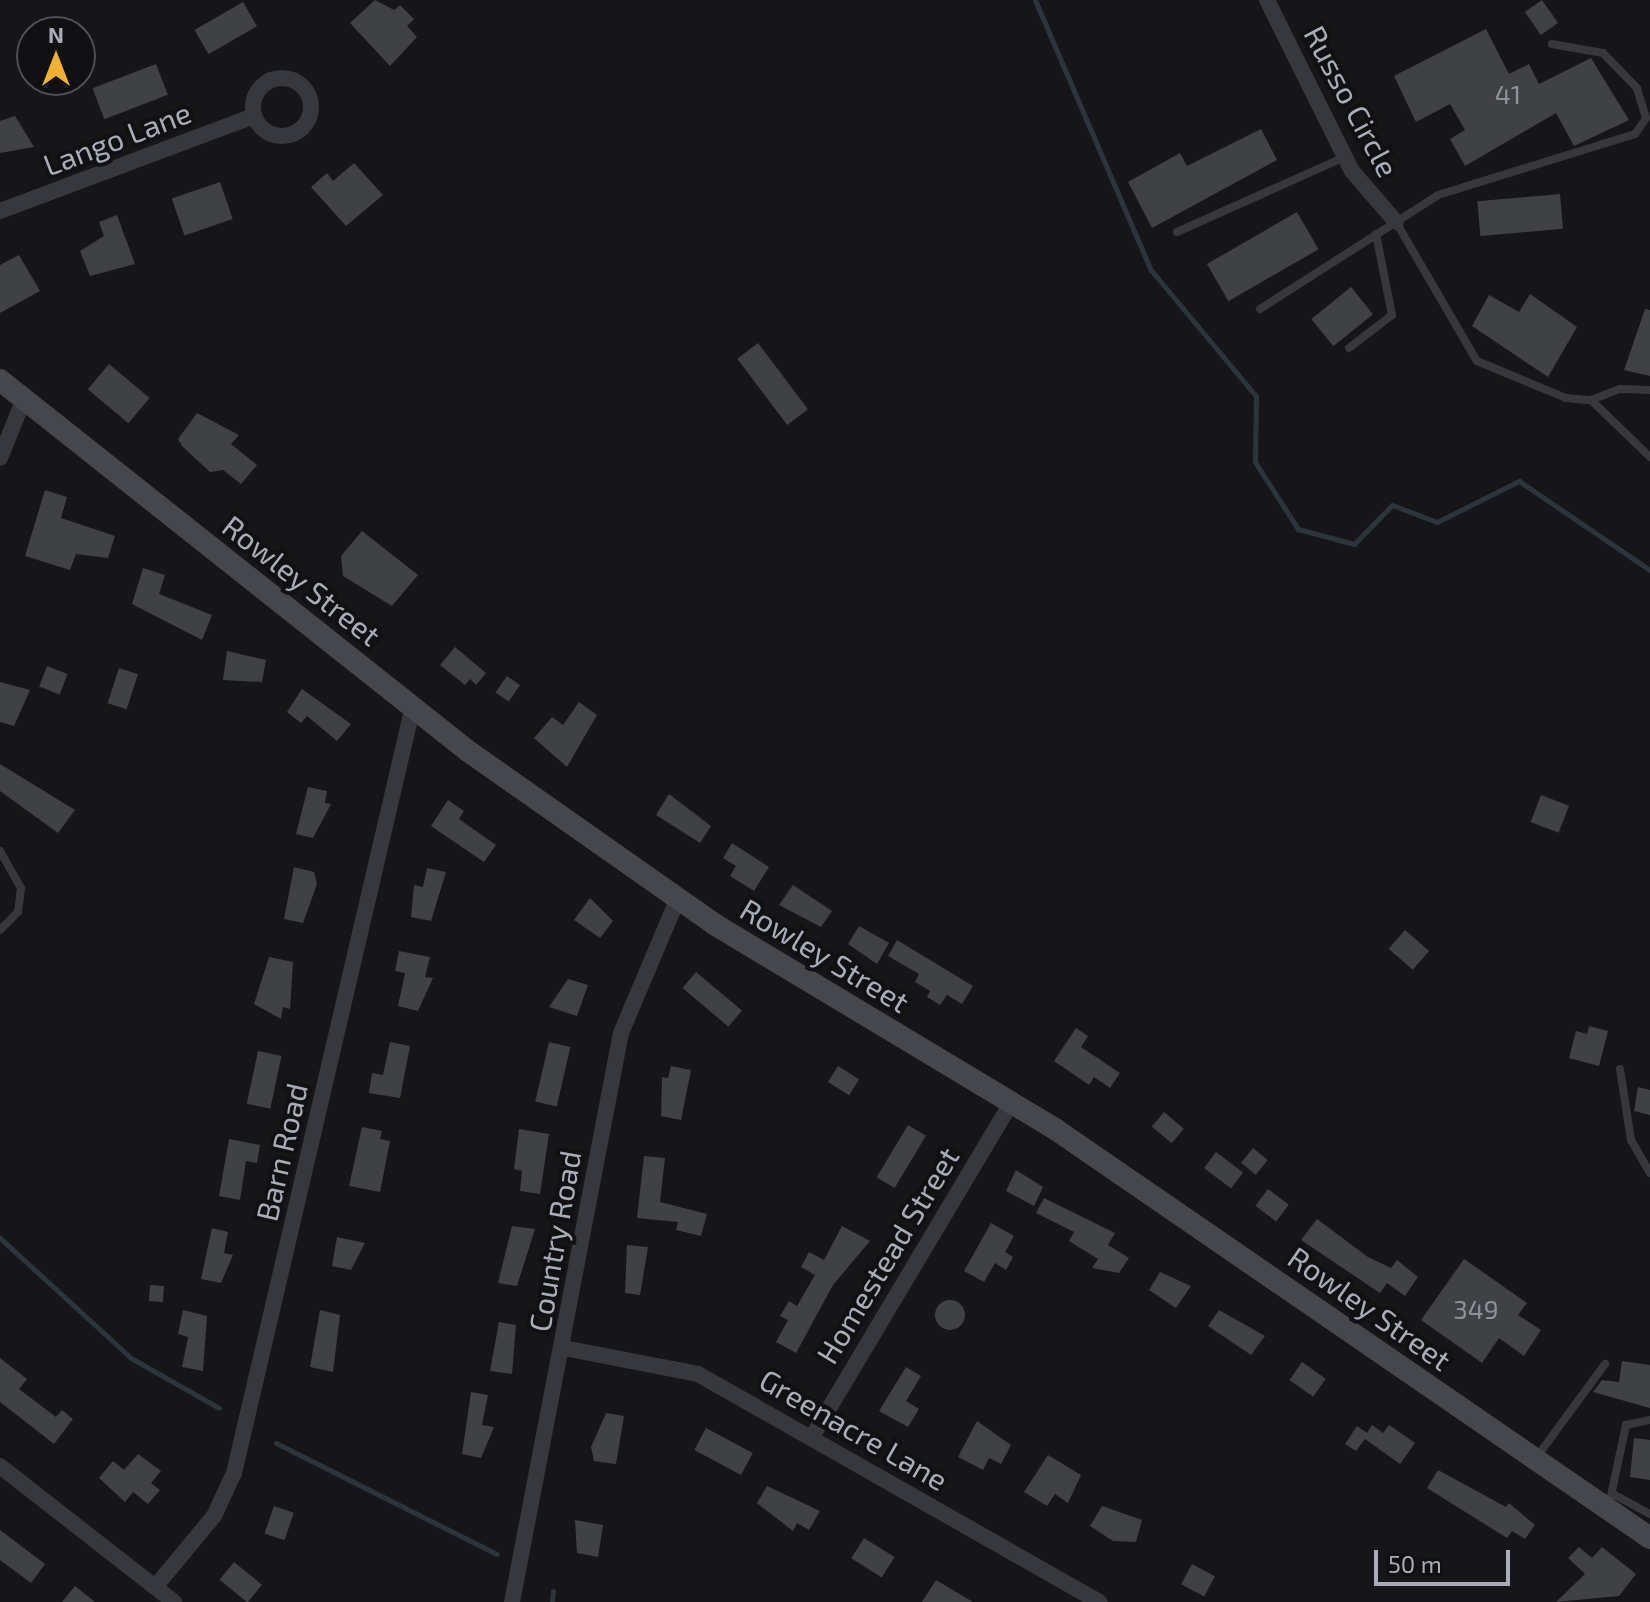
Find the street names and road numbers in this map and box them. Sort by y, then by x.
street label: Russo Circle [1297,19,1407,183]
street label: Lango Lane [38,93,196,183]
street label: Rowley Street [216,507,388,653]
street label: Rowley Street [734,890,916,1020]
street label: Barn Road [248,1080,314,1224]
street label: Homestead Street [808,1140,966,1370]
street label: Country Road [520,1147,588,1335]
street label: Rowley Street [1281,1239,1459,1377]
street label: Greenacre Lane [754,1361,954,1497]

